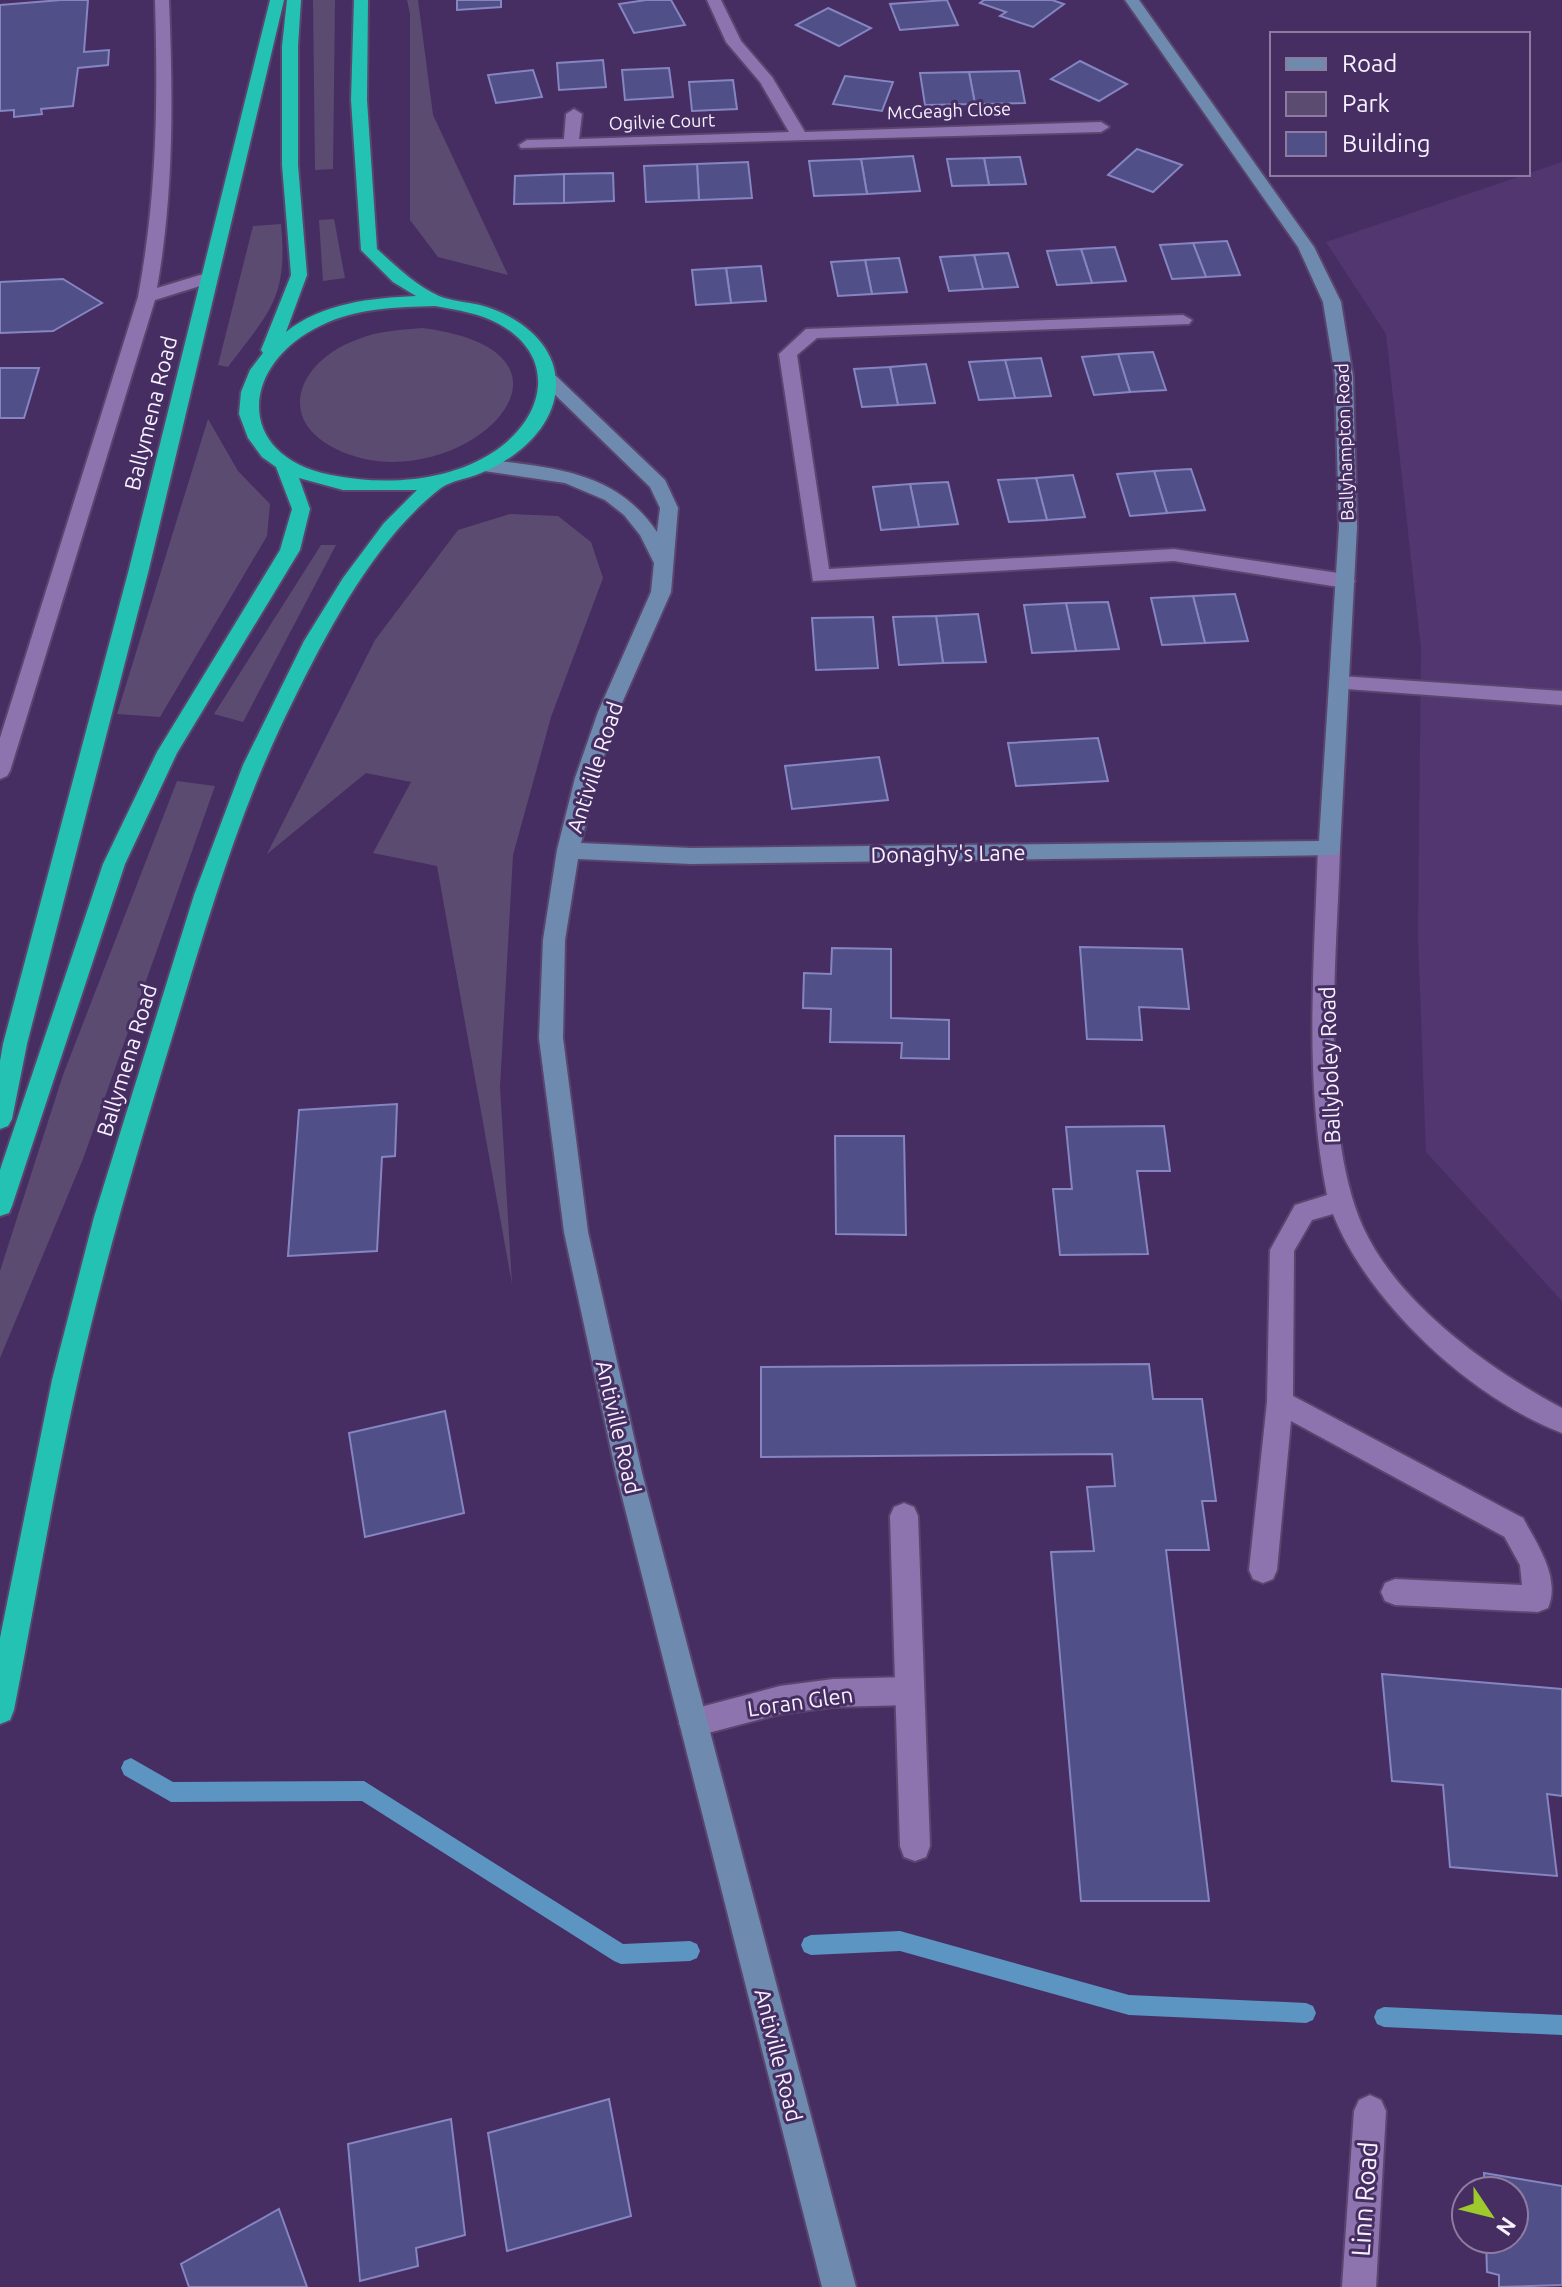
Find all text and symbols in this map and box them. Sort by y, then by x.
legend [1270,32,1530,176]
text: Road [1342,50,1397,77]
text: Park [1342,90,1390,117]
street label: McGeagh Close [887,98,1011,122]
street label: Ogilvie Court [609,109,715,133]
text: Building [1342,130,1430,157]
street label: Ballymena Road [119,333,181,493]
street label: Ballyhampton Road [1331,363,1357,521]
street label: Antiville Road [561,698,627,836]
street label: Donaghy's Lane [870,839,1026,867]
street label: Ballymena Road [91,981,161,1139]
street label: Ballyboley Road [1314,986,1344,1144]
street label: Antiville Road [591,1358,647,1496]
street label: Loran Glen [746,1681,854,1721]
street label: Antiville Road [750,1986,808,2124]
street label: Linn Road [1346,2141,1382,2257]
north arrow [1450,2175,1530,2255]
text: N [1492,2213,1522,2241]

